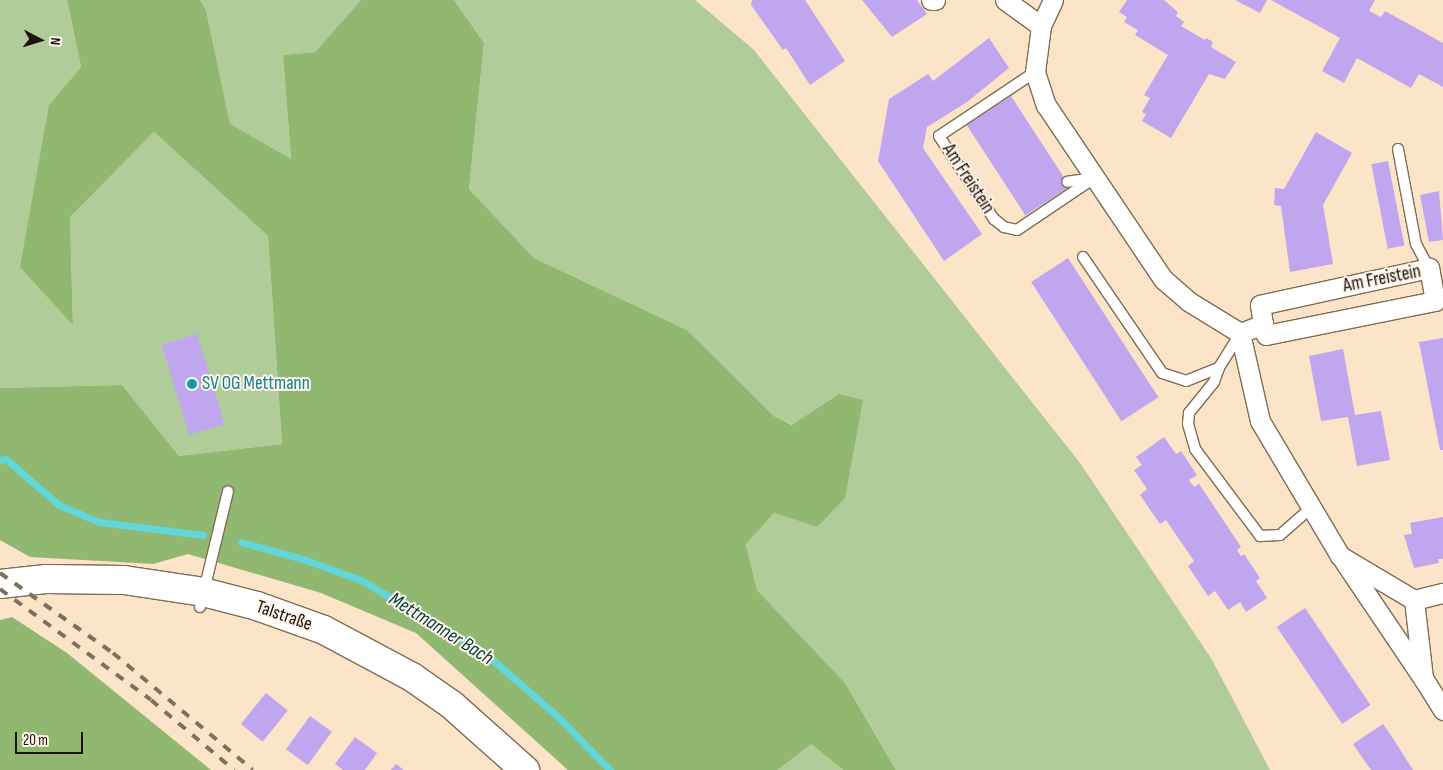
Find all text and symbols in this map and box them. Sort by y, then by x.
north arrow [15,15,65,65]
text: N [47,37,64,46]
street label: Am Freistein [937,140,999,218]
street label: Am Freistein [1341,260,1423,298]
place label: SV OG Mettmann [202,373,310,395]
marker: SV OG Mettmann [186,378,198,390]
water label: Mettmanner Bach [384,587,498,671]
street label: Talstraße [253,596,315,636]
scale bar [18,722,85,754]
text: 20 m [23,731,48,750]

